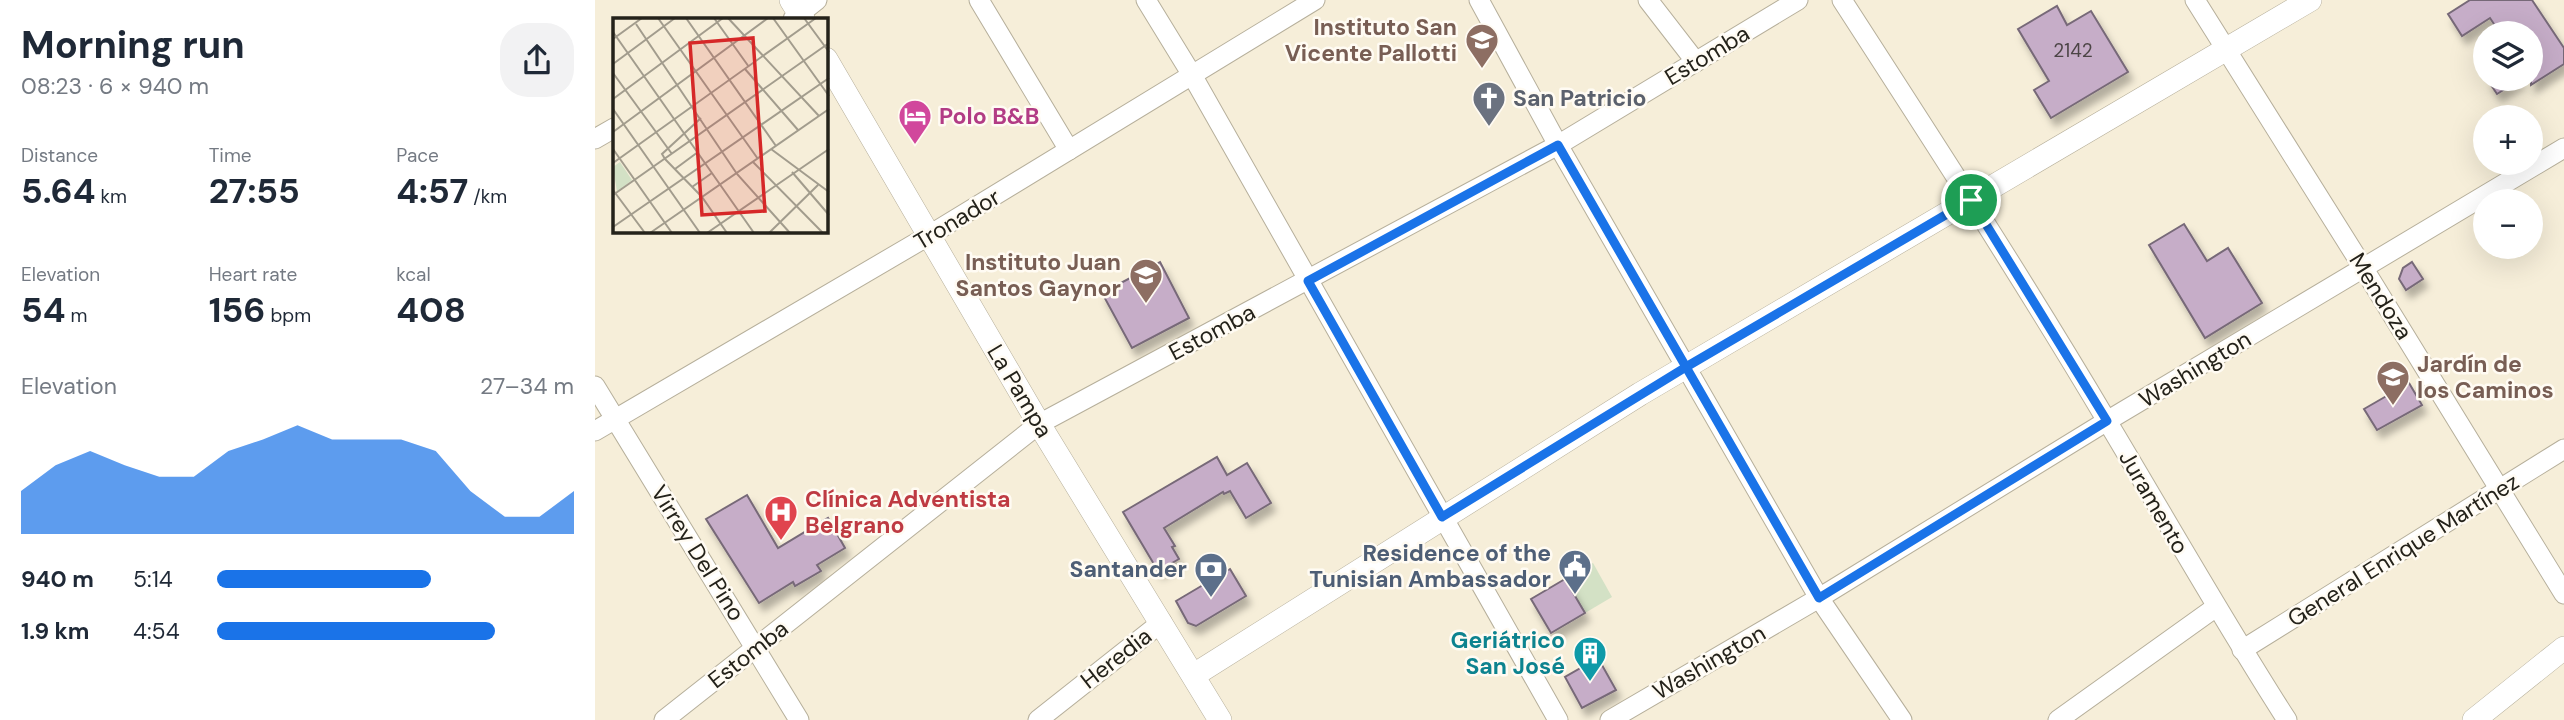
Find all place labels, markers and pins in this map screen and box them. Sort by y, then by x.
place label: Instituto San Vicente Pallotti [1285,12,1457,68]
school or university icon: Instituto San Vicente Pallotti [1463,21,1501,70]
church icon: San Patricio [1470,79,1508,128]
place label: San Patricio [1513,83,1647,113]
hotel icon: Polo B&B [896,97,934,146]
place label: Polo B&B [939,101,1039,131]
pin [1941,170,2001,230]
place label: Instituto Juan Santos Gaynor [956,247,1121,303]
school or university icon: Instituto Juan Santos Gaynor [1127,256,1165,305]
place label: Jardín de los Caminos [2417,349,2554,405]
school or university icon: Jardín de los Caminos [2374,358,2412,407]
place label: Clínica Adventista Belgrano [805,484,1011,540]
hospital icon: Clínica Adventista Belgrano [762,493,800,542]
place label: Residence of the Tunisian Ambassador [1309,538,1551,594]
public building icon: Residence of the Tunisian Ambassador [1556,547,1594,596]
bank icon: Santander [1192,550,1230,599]
place label: Santander [1069,554,1187,584]
place label: Geriátrico San José [1451,625,1565,681]
building icon: Geriátrico San José [1571,634,1609,683]

